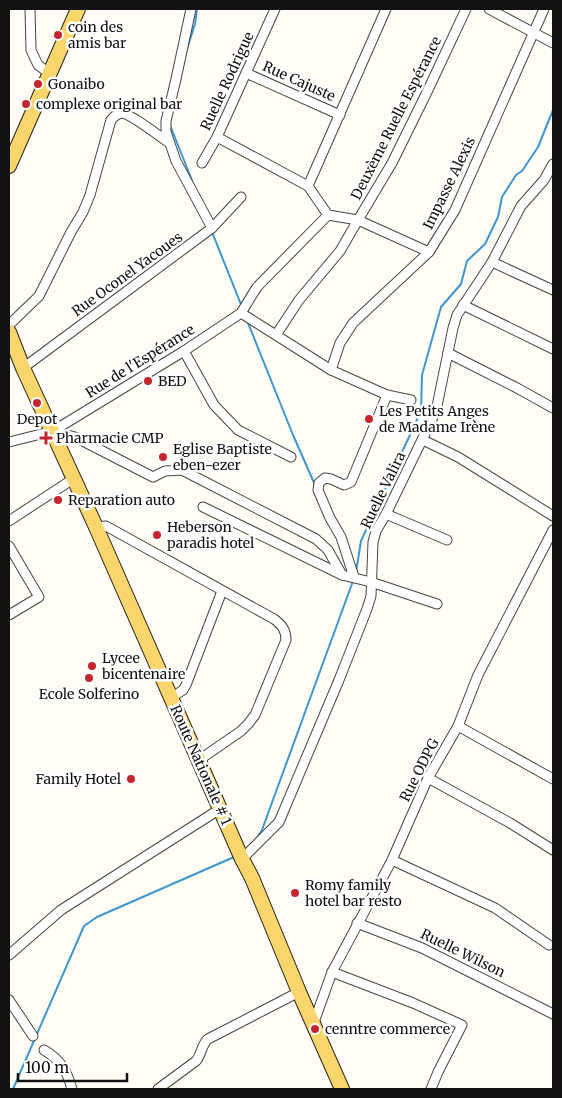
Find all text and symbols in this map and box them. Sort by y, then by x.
place label: coin des amis bar [68,18,126,52]
marker: coin des amis bar [52,29,64,41]
street label: Ruelle Rodrigue [196,29,258,133]
street label: Deuxème Ruelle Espérance [347,33,445,203]
street label: Rue Cajuste [260,57,338,105]
place label: Gonaibo [48,75,105,93]
marker: Gonaibo [32,78,44,90]
place label: complexe original bar [36,95,182,113]
marker: complexe original bar [20,98,32,110]
street label: Impasse Alexis [419,134,479,232]
street label: Rue Oconel Yacoues [68,228,186,320]
street label: Rue de l'Espérance [82,320,198,402]
place label: BED [158,372,187,390]
marker: BED [142,375,154,387]
marker: Depot [31,397,43,409]
place label: Les Petits Anges de Madame Irène [379,402,495,436]
place label: Depot [17,410,58,428]
marker: Les Petits Anges de Madame Irène [363,413,375,425]
place label: Pharmacie CMP [56,429,164,447]
marker: Pharmacie CMP [40,432,52,444]
place label: Eglise Baptiste eben-ezer [173,440,272,474]
street label: Ruelle Valira [357,448,410,531]
marker: Eglise Baptiste eben-ezer [157,451,169,463]
place label: Reparation auto [68,491,175,509]
marker: Reparation auto [52,494,64,506]
place label: Heberson paradis hotel [167,518,255,552]
marker: Heberson paradis hotel [151,529,163,541]
place label: Lycee bicentenaire [101,649,185,683]
marker: Lycee bicentenaire [86,660,98,672]
marker: Ecole Solferino [83,672,95,684]
place label: Ecole Solferino [39,685,139,703]
street label: Route Nationale # 1 [166,702,236,828]
street label: Rue ODPG [395,735,443,805]
place label: Family Hotel [36,770,122,788]
marker: Family Hotel [125,773,137,785]
place label: Romy family hotel bar resto [305,876,402,910]
marker: Romy family hotel bar resto [289,887,301,899]
street label: Ruelle Wilson [418,925,508,981]
place label: cenntre commerce [325,1020,450,1038]
marker: cenntre commerce [309,1023,321,1035]
scale bar [18,1050,126,1082]
text: 100 m [25,1058,69,1077]

